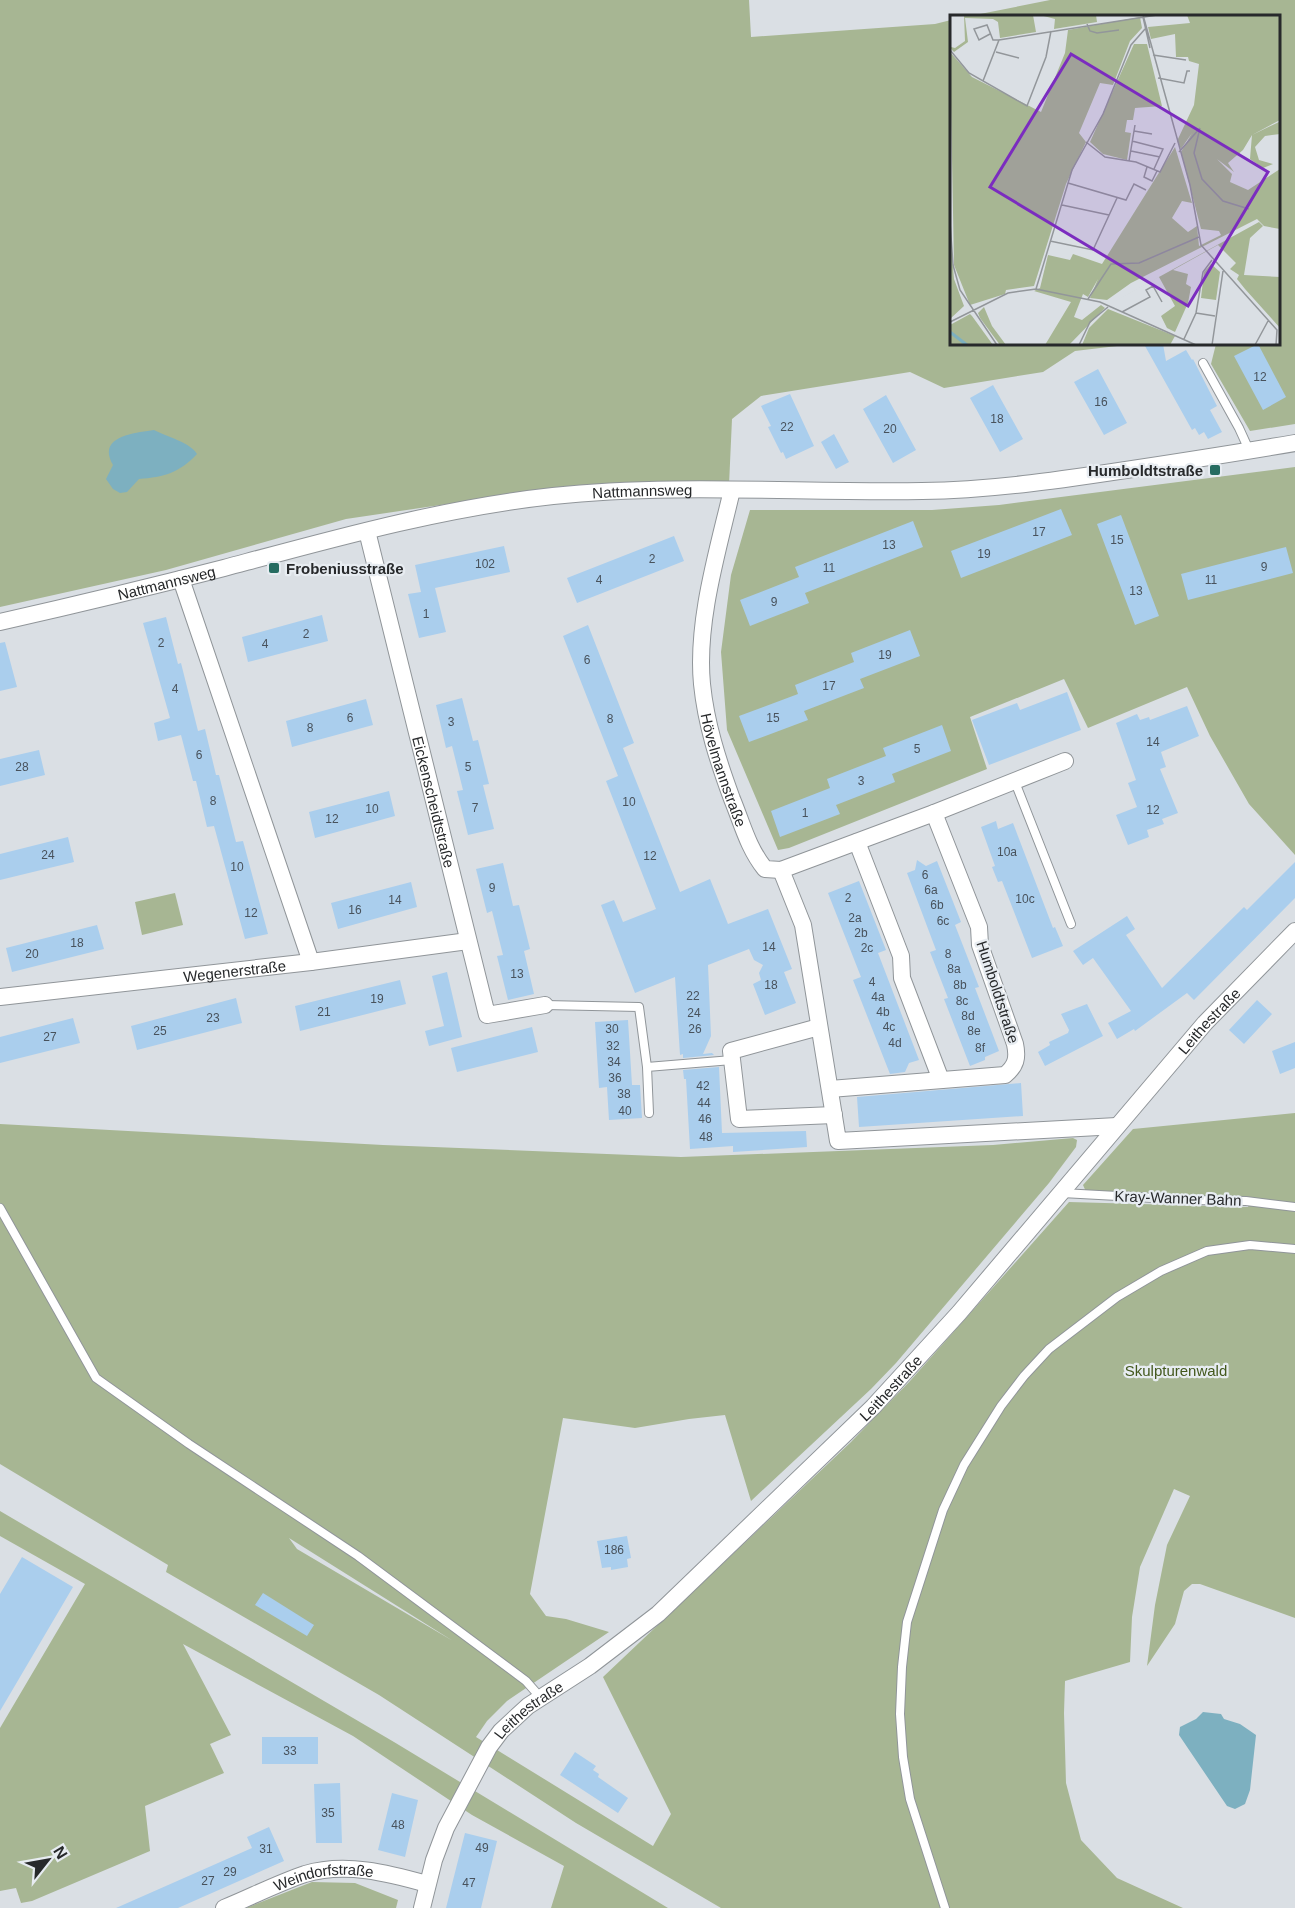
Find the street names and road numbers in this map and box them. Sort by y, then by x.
street label: Nattmannsweg [592,481,692,501]
street label: Nattmannsweg [116,562,217,603]
street label: Hövelmannstraße [698,712,750,829]
street label: Eickenscheidtstraße [410,734,459,869]
street label: Humboldtstraße [973,939,1023,1045]
street label: Wegenerstraße [182,956,287,985]
street label: Leithestraße [1174,984,1243,1057]
street label: Kray-Wanner Bahn [1114,1187,1242,1209]
street label: Leithestraße [856,1351,925,1424]
street label: Leithestraße [490,1677,566,1742]
street label: Weindorfstraße [271,1860,375,1894]

